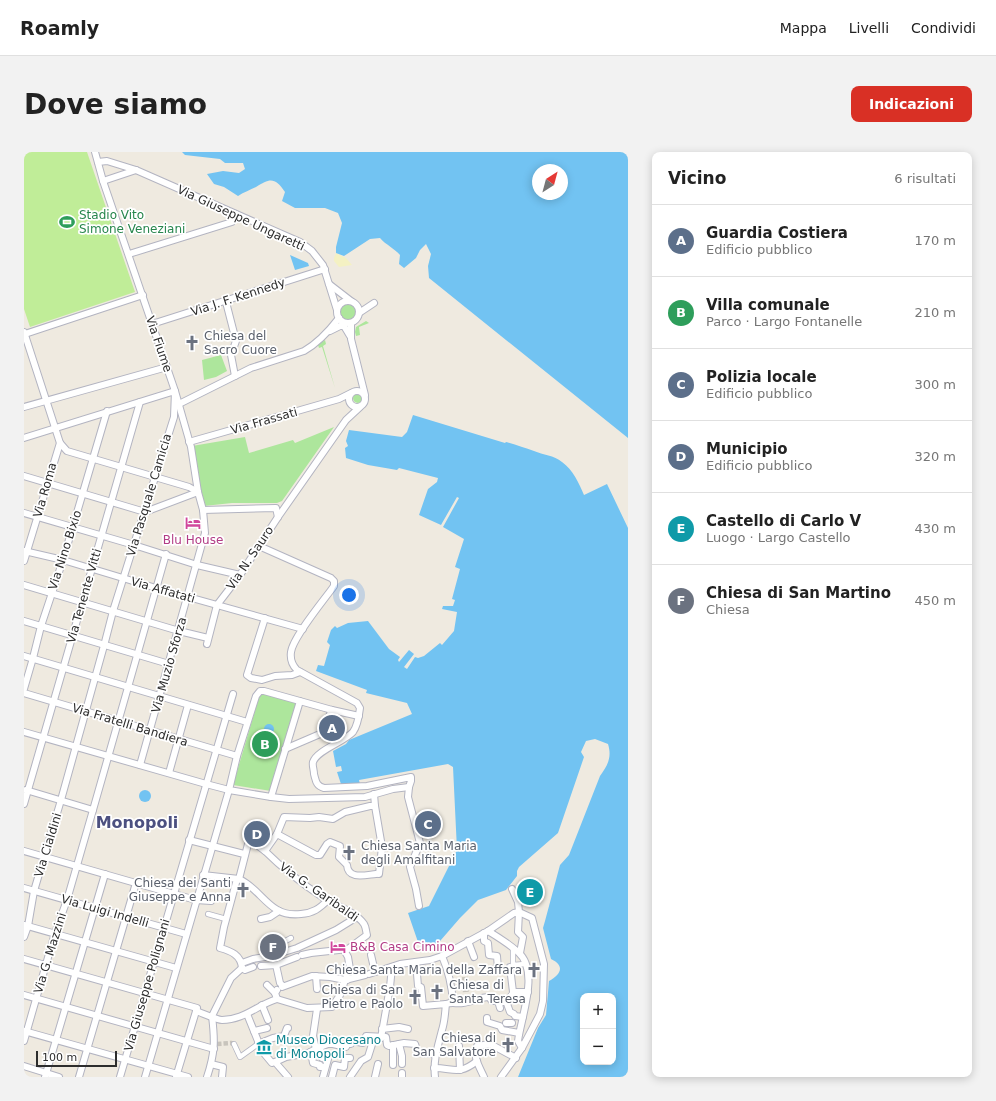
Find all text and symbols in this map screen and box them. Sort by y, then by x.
text: Roamly [20,17,99,39]
text: Mappa [780,20,827,36]
text: Livelli [849,20,889,36]
text: Condividi [911,20,976,36]
button: Indicazioni [851,86,972,122]
text: Dove siamo [24,88,207,121]
north arrow [532,164,568,200]
text: Vicino [668,168,726,188]
text: 6 risultati [894,171,956,186]
street label: Via Giuseppe Ungaretti [175,182,307,254]
place label: Stadio Vito Simone Veneziani [79,208,185,236]
sports icon: Stadio Vito Simone Veneziani [58,213,76,231]
text: Guardia Costiera [706,224,848,242]
text: A [676,233,686,248]
text: 170 m [914,233,956,248]
text: Edificio pubblico [706,242,812,257]
street label: Via J. F. Kennedy [189,275,287,319]
text: Villa comunale [706,296,830,314]
text: B [676,305,686,320]
text: 210 m [914,305,956,320]
street label: Via Fiume [143,314,175,374]
text: Parco · Largo Fontanelle [706,314,862,329]
place label: Chiesa del Sacro Cuore [204,329,277,357]
church icon: Chiesa del Sacro Cuore [183,334,201,352]
text: Polizia locale [706,368,817,386]
text: C [676,377,686,392]
text: 300 m [914,377,956,392]
text: Edificio pubblico [706,386,812,401]
street label: Via Frassati [229,405,299,437]
street label: Via Pasquale Camicia [124,432,174,558]
text: Municipio [706,440,788,458]
text: D [676,449,686,464]
text: 320 m [914,449,956,464]
text: Edificio pubblico [706,458,812,473]
street label: Via Roma [30,461,60,519]
street label: Via Nino Bixio [46,508,84,592]
text: Castello di Carlo V [706,512,861,530]
hotel icon: Blu House [184,514,202,532]
text: E [677,521,685,536]
text: 430 m [914,521,956,536]
street label: Via N. Sauro [224,524,276,592]
text: Luogo · Largo Castello [706,530,851,545]
place label: Blu House [163,533,223,547]
street label: Via Tenente Vitti [64,547,104,645]
street label: Via Affatati [129,574,197,606]
text: Chiesa di San Martino [706,584,891,602]
your location [339,585,359,605]
text: F [677,593,685,608]
text: 450 m [914,593,956,608]
text: Chiesa [706,602,750,617]
street label: Via Muzio Sforza [149,616,189,714]
street label: Via Fratelli Bandiera [70,701,190,749]
pin: A [319,713,345,743]
pin: B [252,729,278,759]
pin: C [415,809,441,839]
street label: Via Cialdini [32,811,64,879]
district label: Monopoli [96,813,178,832]
pin: D [244,819,270,849]
place label: Chiesa Santa Maria degli Amalfitani [361,839,477,867]
church icon: Chiesa Santa Maria degli Amalfitani [340,844,358,862]
street label: Via G. Garibaldi [277,859,361,925]
place label: Chiesa dei Santi Giuseppe e Anna [129,876,231,904]
pin: E [517,877,543,907]
church icon: Chiesa dei Santi Giuseppe e Anna [234,881,252,899]
street label: Via Luigi Indelli [59,892,151,930]
street label: Via G. Mazzini [31,911,69,995]
street label: Via Giuseppe Polignani [121,917,173,1053]
pin: F [260,932,286,962]
hotel icon: B&B Casa Cimino [329,938,347,956]
place label: B&B Casa Cimino [350,940,454,954]
church icon: Chiesa Santa Maria della Zaffara [525,961,543,979]
place label: Chiesa Santa Maria della Zaffara [326,963,522,977]
place label: Chiesa di Santa Teresa [449,978,526,1006]
place label: Chiesa di San Pietro e Paolo [322,983,403,1011]
church icon: Chiesa di Santa Teresa [428,983,446,1001]
church icon: Chiesa di San Pietro e Paolo [406,988,424,1006]
map controls [580,993,616,1065]
button: + [580,993,616,1029]
button: − [580,1029,616,1065]
place label: Chiesa di San Salvatore [413,1031,496,1059]
place label: Museo Diocesano di Monopoli [276,1033,381,1061]
church icon: Chiesa di San Salvatore [499,1036,517,1054]
museum icon: Museo Diocesano di Monopoli [255,1038,273,1056]
scale bar [36,1049,117,1068]
text: 100 m [42,1051,77,1064]

